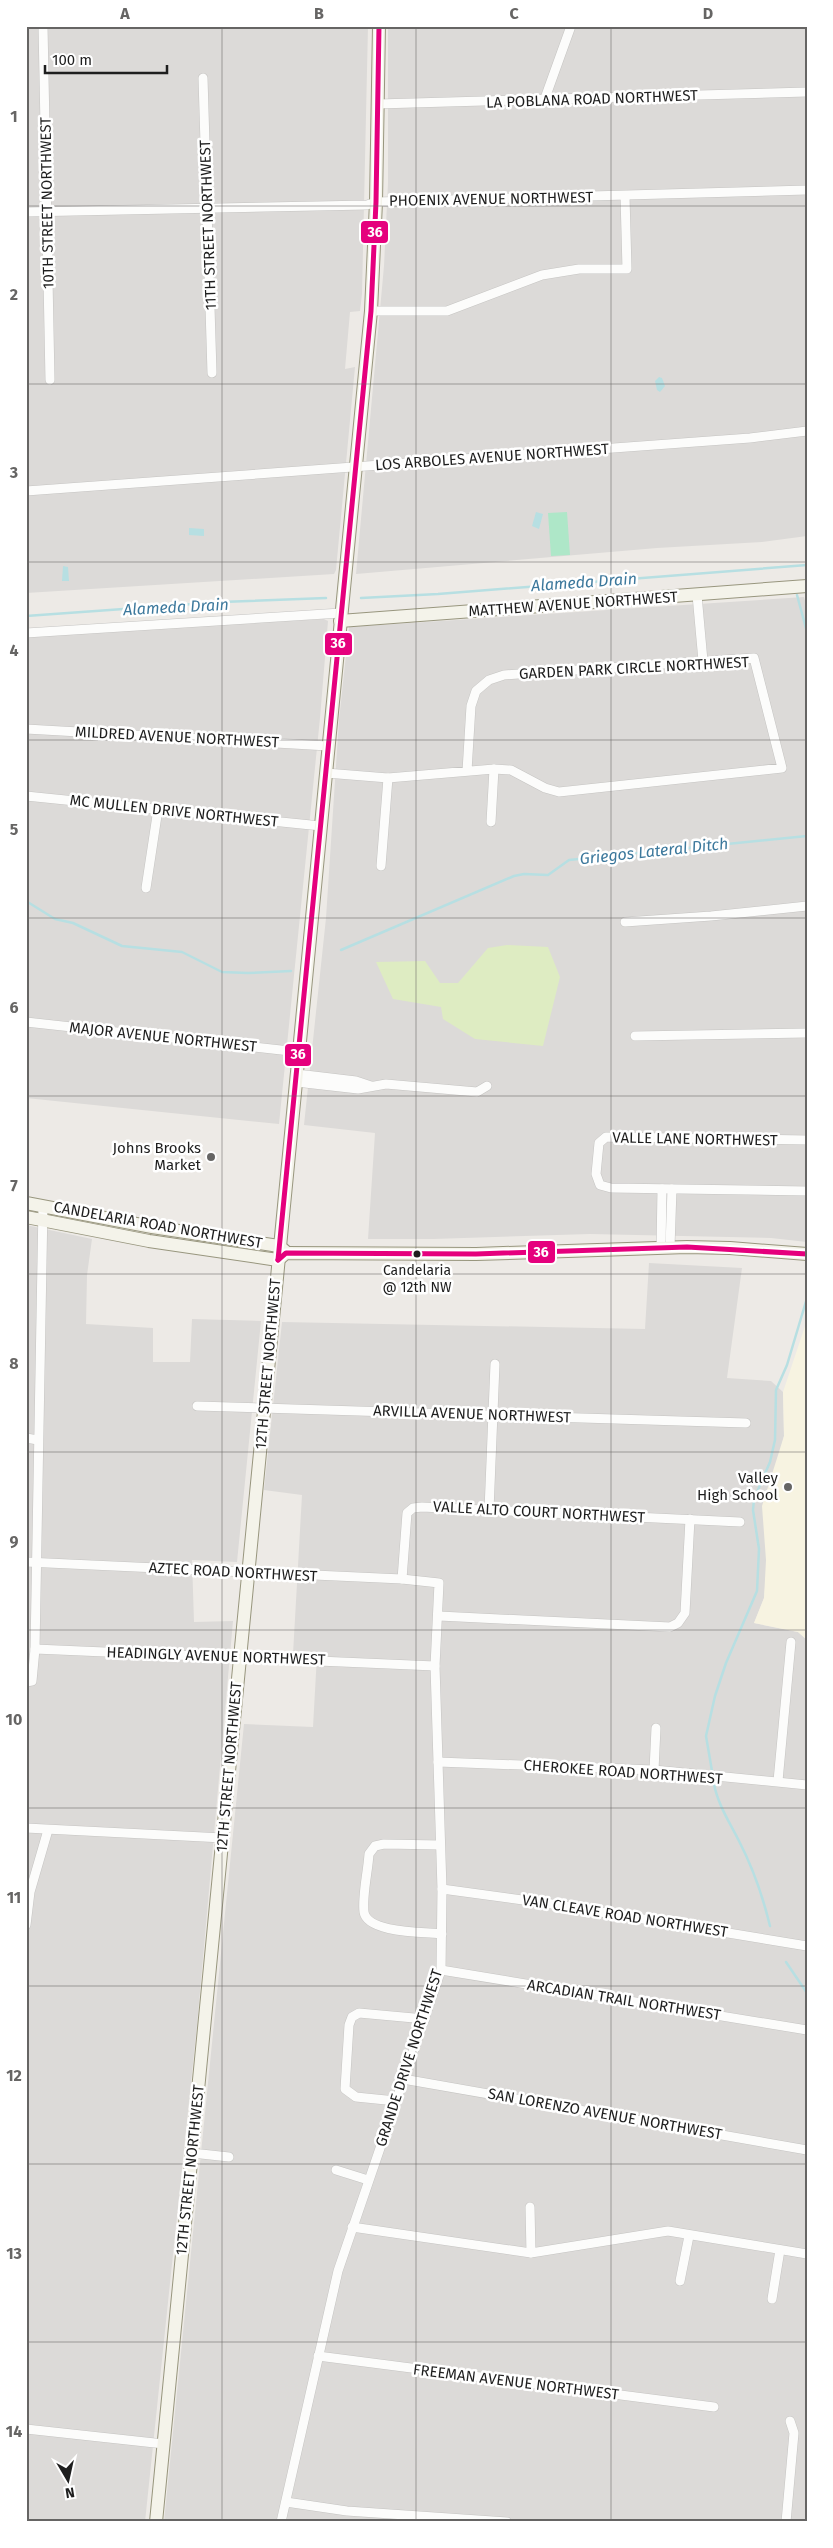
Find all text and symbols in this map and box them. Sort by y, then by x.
text: A [119,4,130,23]
text: B [314,4,324,23]
text: C [509,4,519,23]
text: D [703,4,713,23]
scale bar [45,42,168,74]
text: 100 m [52,51,92,69]
street label: LA POBLANA ROAD NORTHWEST [486,86,698,112]
text: 1 [10,107,18,126]
street label: 10TH STREET NORTHWEST [36,117,57,289]
street label: 11TH STREET NORTHWEST [196,139,220,310]
street label: PHOENIX AVENUE NORTHWEST [389,188,593,210]
line badge: 36 [360,220,389,244]
text: 36 [366,224,383,241]
text: 2 [10,285,18,304]
street label: LOS ARBOLES AVENUE NORTHWEST [375,440,610,474]
text: 3 [9,463,18,482]
water label: Alameda Drain [530,569,637,595]
street label: MATTHEW AVENUE NORTHWEST [468,588,678,620]
water label: Alameda Drain [122,595,229,619]
line badge: 36 [324,632,353,656]
text: 36 [329,635,346,652]
text: 4 [9,641,19,660]
street label: GARDEN PARK CIRCLE NORTHWEST [519,653,750,683]
street label: MILDRED AVENUE NORTHWEST [75,723,280,751]
street label: MC MULLEN DRIVE NORTHWEST [69,791,279,831]
text: 5 [10,820,19,839]
water label: Griegos Lateral Ditch [579,834,729,868]
text: 6 [9,998,19,1017]
street label: MAJOR AVENUE NORTHWEST [68,1018,258,1056]
line badge: 36 [284,1043,312,1067]
text: 36 [289,1046,306,1063]
street label: VALLE LANE NORTHWEST [612,1129,778,1149]
place label: Johns Brooks Market [113,1139,202,1174]
marker: Johns Brooks Market [205,1151,217,1163]
text: 7 [10,1176,18,1195]
street label: CANDELARIA ROAD NORTHWEST [52,1198,264,1252]
line badge: 36 [527,1240,556,1264]
text: 36 [532,1244,549,1261]
marker: Candelaria @ 12th NW [412,1249,422,1259]
place label: Candelaria @ 12th NW [382,1262,452,1296]
street label: 12TH STREET NORTHWEST [252,1278,284,1450]
text: 8 [9,1354,19,1373]
street label: ARVILLA AVENUE NORTHWEST [373,1402,571,1426]
place label: Valley High School [697,1469,779,1504]
marker: Valley High School [782,1481,794,1493]
street label: VALLE ALTO COURT NORTHWEST [433,1497,646,1527]
text: 9 [10,1532,19,1551]
street label: AZTEC ROAD NORTHWEST [148,1559,318,1585]
street label: HEADINGLY AVENUE NORTHWEST [106,1643,326,1669]
street label: 12TH STREET NORTHWEST [213,1681,245,1853]
text: 10 [6,1710,22,1729]
street label: CHEROKEE ROAD NORTHWEST [523,1756,723,1788]
text: 11 [7,1888,21,1907]
street label: VAN CLEAVE ROAD NORTHWEST [521,1891,729,1941]
street label: GRANDE DRIVE NORTHWEST [372,1967,446,2149]
street label: ARCADIAN TRAIL NORTHWEST [526,1976,722,2024]
text: 12 [6,2066,22,2085]
street label: 12TH STREET NORTHWEST [172,2084,208,2256]
street label: SAN LORENZO AVENUE NORTHWEST [487,2085,724,2144]
text: 13 [6,2244,22,2263]
street label: FREEMAN AVENUE NORTHWEST [412,2360,620,2404]
text: 14 [6,2422,22,2441]
north arrow [42,2456,92,2506]
text: N [64,2483,76,2501]

